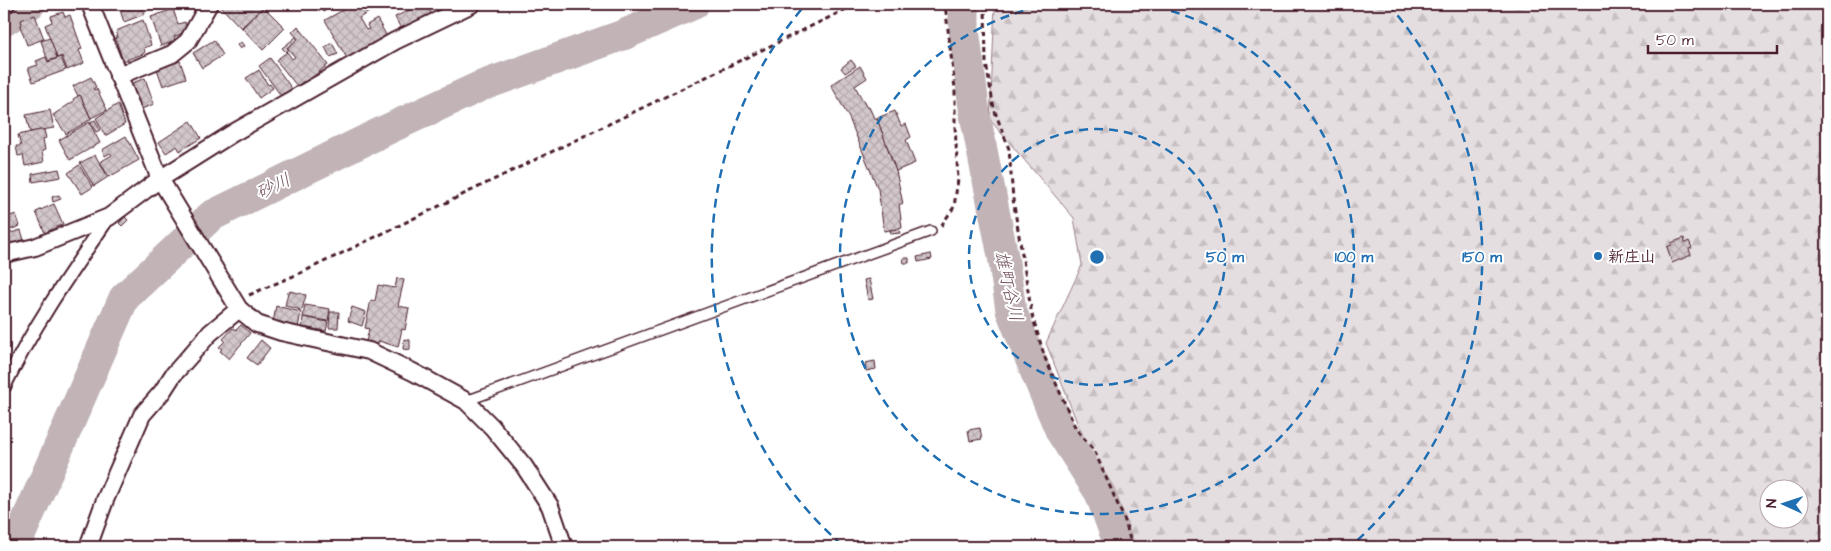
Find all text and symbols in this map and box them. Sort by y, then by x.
scale bar [1648,22,1777,54]
text: 50 m [1656,30,1694,51]
water label: 砂川 [252,167,295,206]
place label: 新庄山 [1608,246,1656,268]
text: 50 m [1206,247,1244,268]
text: 100 m [1335,247,1374,268]
text: 150 m [1462,247,1502,268]
water label: 雄町谷川 [988,248,1029,324]
centre of rings [1088,248,1106,266]
marker: 新庄山 [1592,250,1604,262]
north arrow [1758,478,1808,528]
text: N [1762,498,1782,508]

